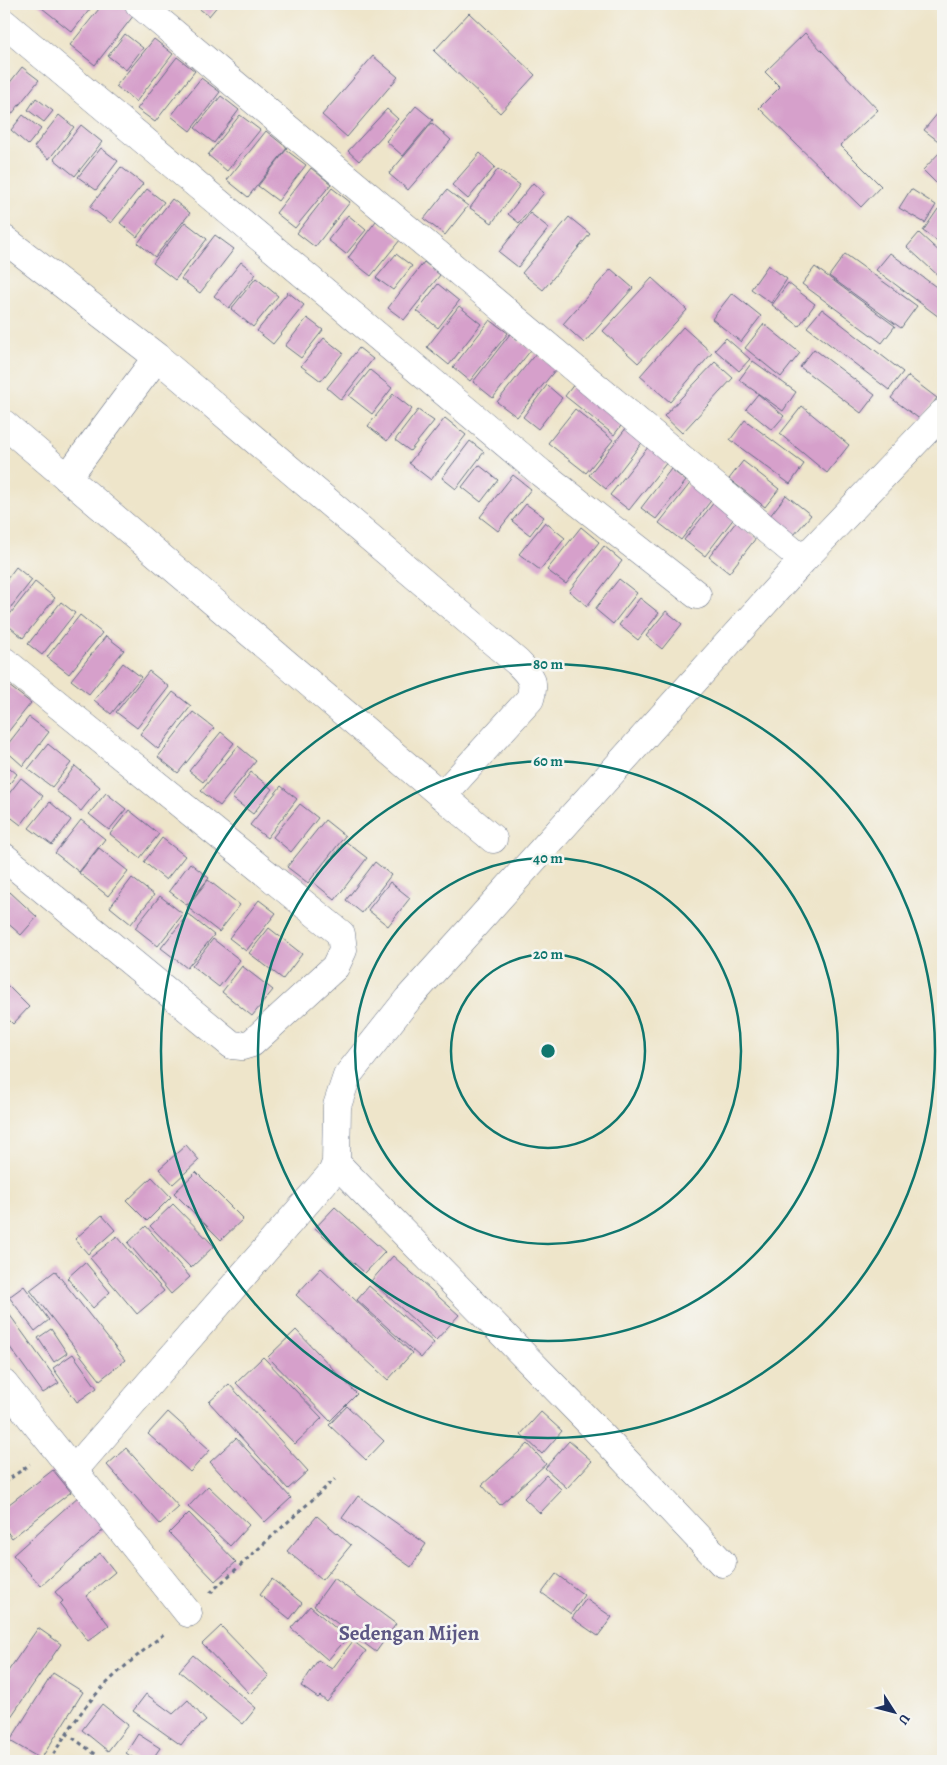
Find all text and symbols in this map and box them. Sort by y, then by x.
text: 80 m [533,654,563,674]
text: 60 m [533,751,563,771]
text: 40 m [533,848,563,868]
text: 20 m [533,944,563,964]
centre of rings [539,1042,557,1060]
district label: Sedengan Mijen [339,1619,479,1647]
north arrow [870,1688,920,1738]
text: U [894,1710,915,1729]

